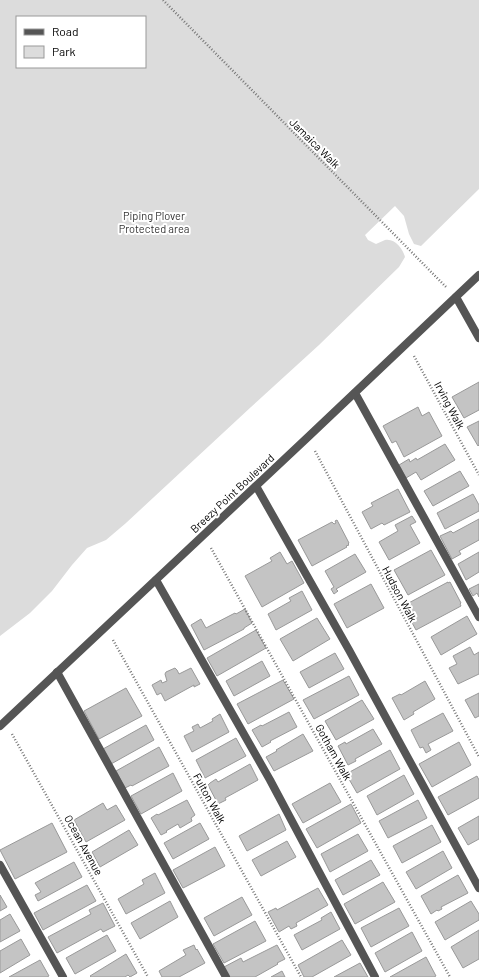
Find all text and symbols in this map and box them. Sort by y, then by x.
legend [16,16,146,68]
text: Road [52,24,79,38]
text: Park [52,44,76,58]
street label: Jamaica Walk [287,115,343,171]
park label: Piping Plover Protected area [119,209,189,235]
street label: Irving Walk [432,379,468,431]
street label: Breezy Point Boulevard [187,451,277,535]
street label: Hudson Walk [380,564,420,625]
street label: Gotham Walk [313,722,355,783]
street label: Fulton Walk [191,771,229,826]
street label: Ocean Avenue [62,813,106,878]

